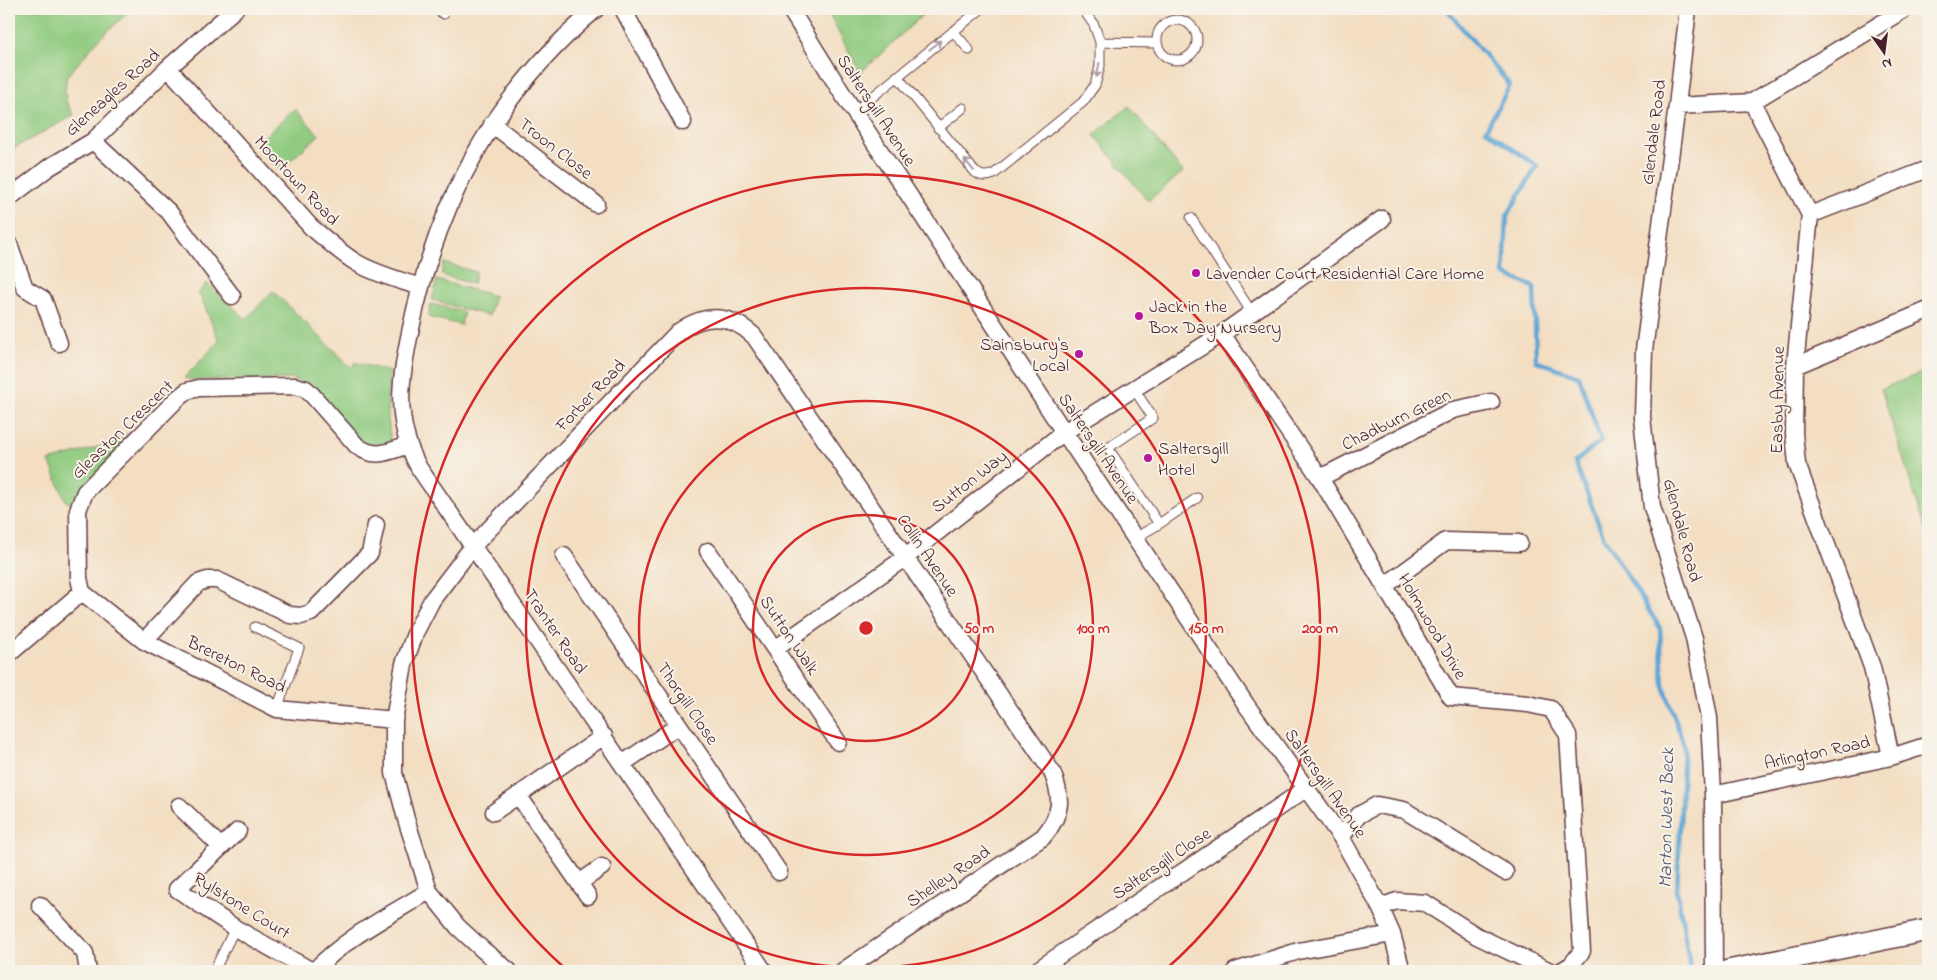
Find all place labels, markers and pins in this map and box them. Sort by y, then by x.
place label: Lavender Court Residential Care Home [1206,262,1485,288]
marker: Lavender Court Residential Care Home [1190,267,1202,279]
place label: Jack in the Box Day Nursery [1148,295,1281,342]
marker: Jack in the Box Day Nursery [1133,310,1145,322]
place label: Sainsbury's Local [980,333,1069,380]
marker: Sainsbury's Local [1073,348,1085,360]
place label: Saltersgill Hotel [1158,437,1229,484]
marker: Saltersgill Hotel [1142,452,1154,464]
centre of rings [857,619,875,637]

